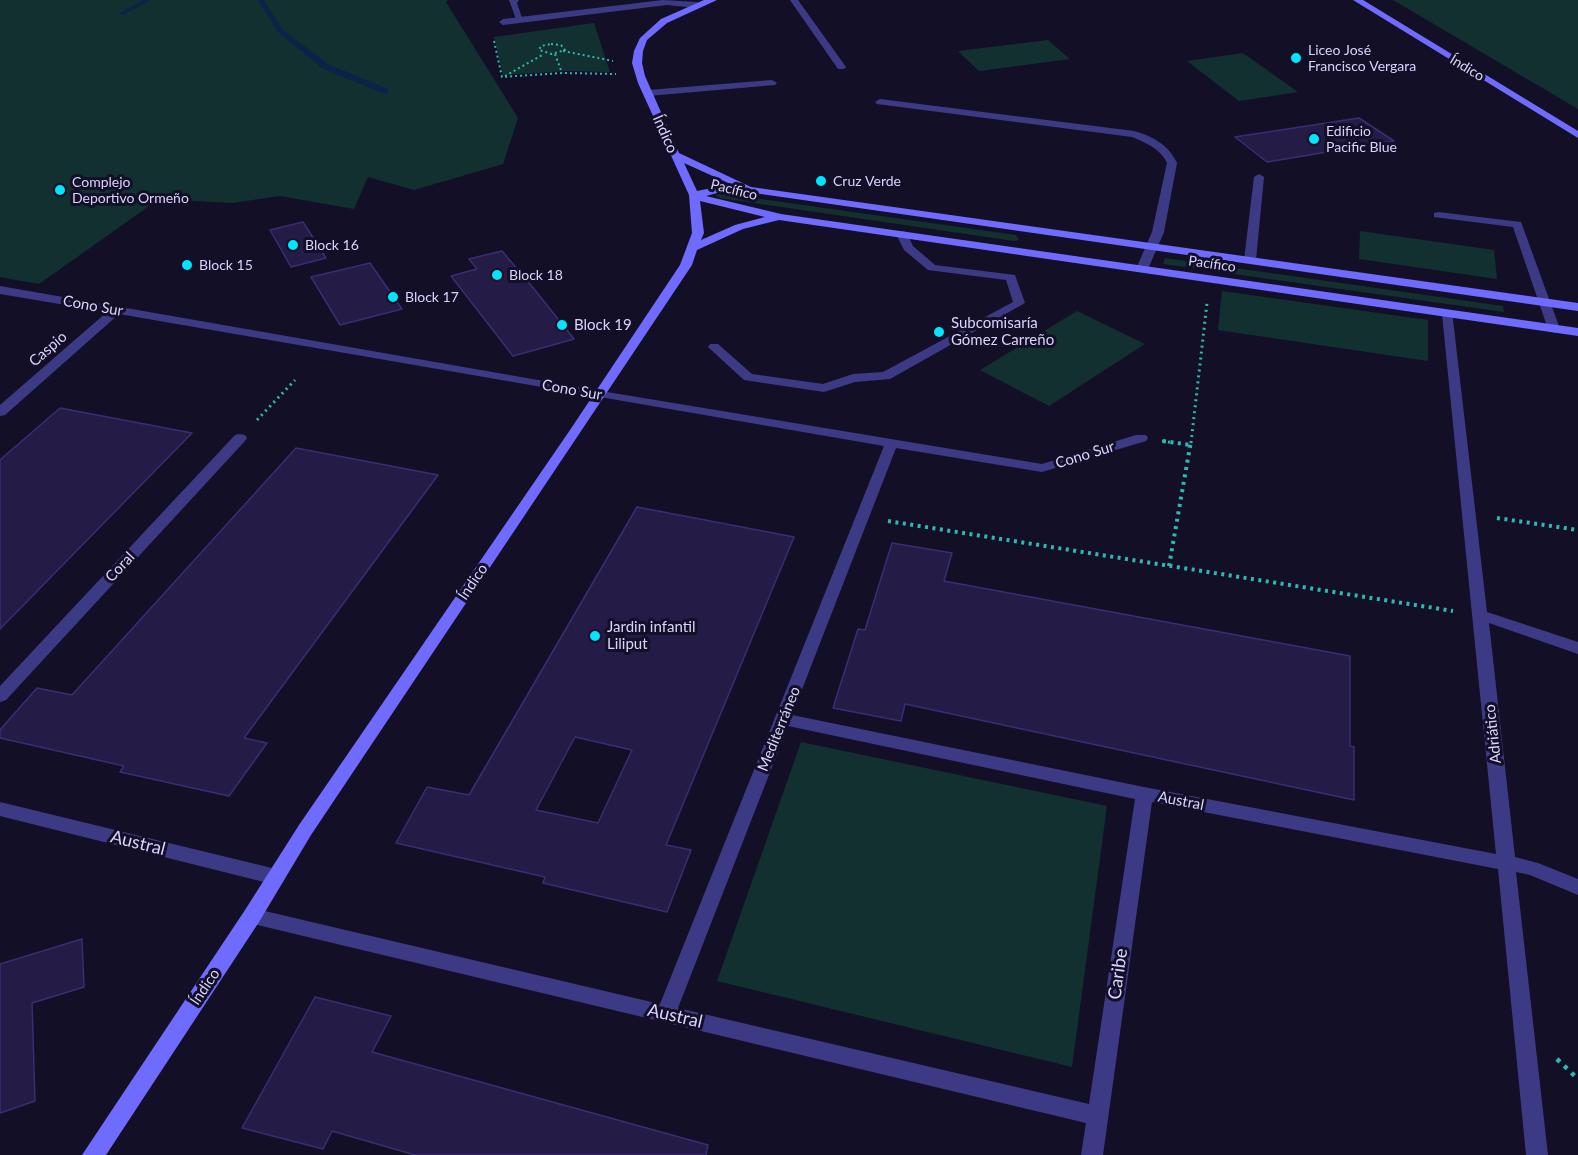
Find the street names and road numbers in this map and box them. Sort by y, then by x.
street label: Índico [1447,51,1487,85]
street label: Índico [649,112,681,156]
street label: Pacífico [709,176,759,204]
street label: Pacífico [1187,252,1237,276]
street label: Cono Sur [61,292,125,320]
street label: Caspio [25,328,71,370]
street label: Cono Sur [540,376,604,404]
street label: Cono Sur [1053,437,1117,473]
street label: Coral [102,548,138,586]
street label: Índico [454,560,492,604]
street label: Mediterráneo [754,684,804,774]
street label: Adriático [1481,703,1505,765]
street label: Austral [1156,788,1206,814]
street label: Austral [108,826,168,860]
street label: Caribe [1104,947,1132,1001]
street label: Índico [186,965,224,1009]
street label: Austral [645,999,705,1033]

